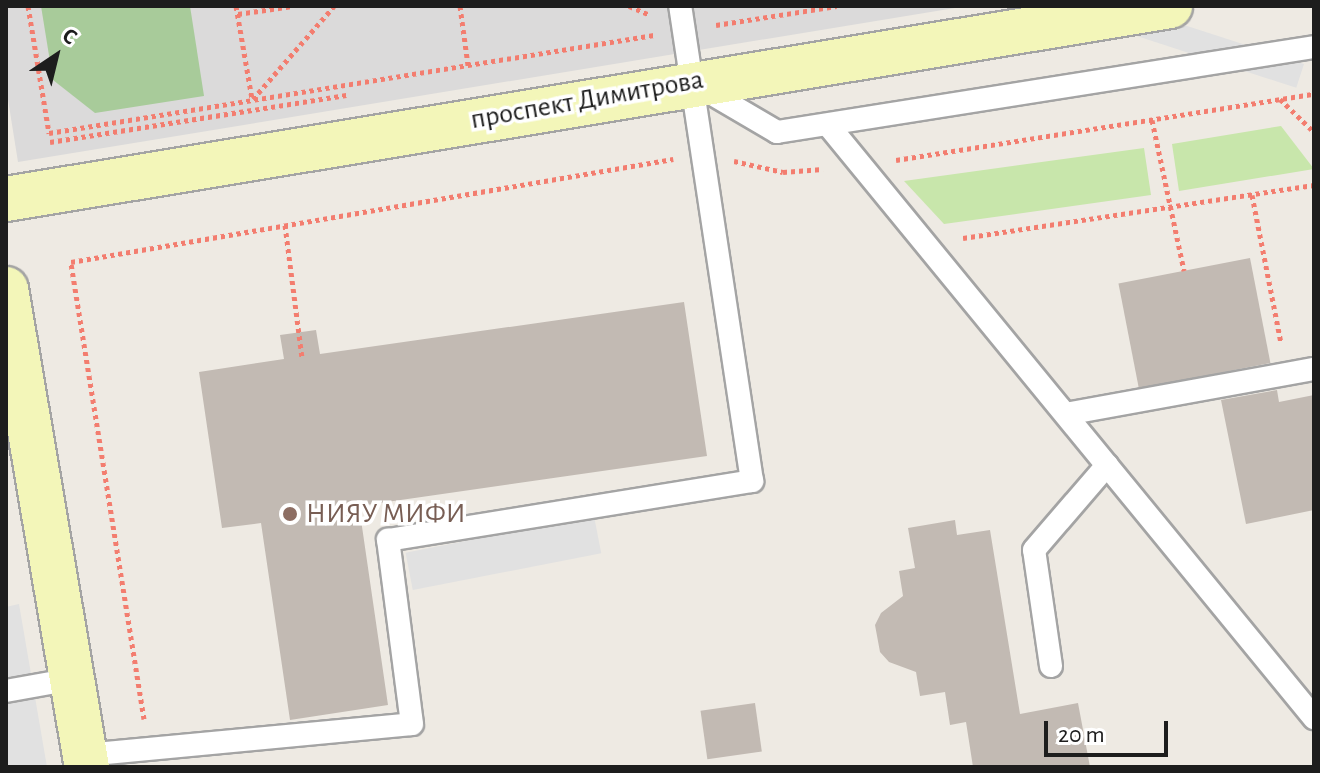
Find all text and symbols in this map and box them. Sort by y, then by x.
north arrow [16,16,96,96]
text: С [58,24,81,49]
street label: проспект Димитрова [468,63,706,137]
place label: НИЯУ МИФИ [306,497,466,531]
marker: НИЯУ МИФИ [281,505,299,523]
scale bar [1048,705,1172,755]
text: 20 m [1058,723,1105,747]

